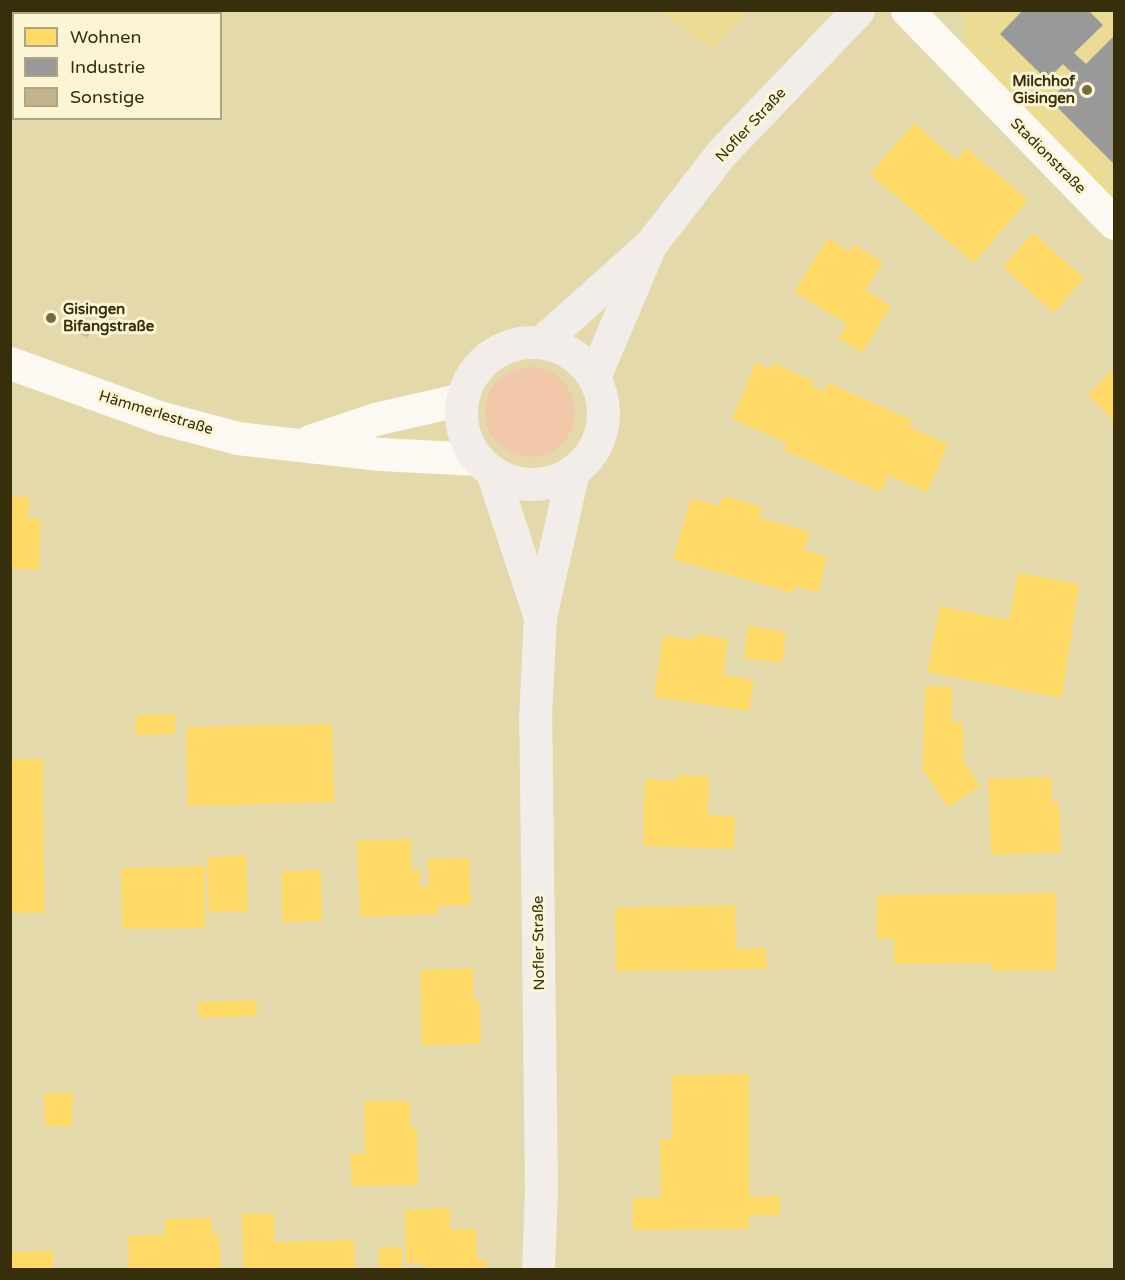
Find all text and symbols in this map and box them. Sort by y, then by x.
legend [12,12,222,120]
text: Wohnen [70,26,141,48]
text: Industrie [70,56,145,78]
place label: Milchhof Gisingen [1012,72,1075,107]
marker: Milchhof Gisingen [1080,83,1094,97]
street label: Nofler Straße [712,84,790,166]
text: Sonstige [70,86,144,108]
street label: Stadionstraße [1007,115,1089,197]
place label: Gisingen Bifangstraße [63,300,154,335]
marker: Gisingen Bifangstraße [44,311,58,325]
street label: Hämmerlestraße [97,387,215,439]
street label: Nofler Straße [529,895,549,991]

